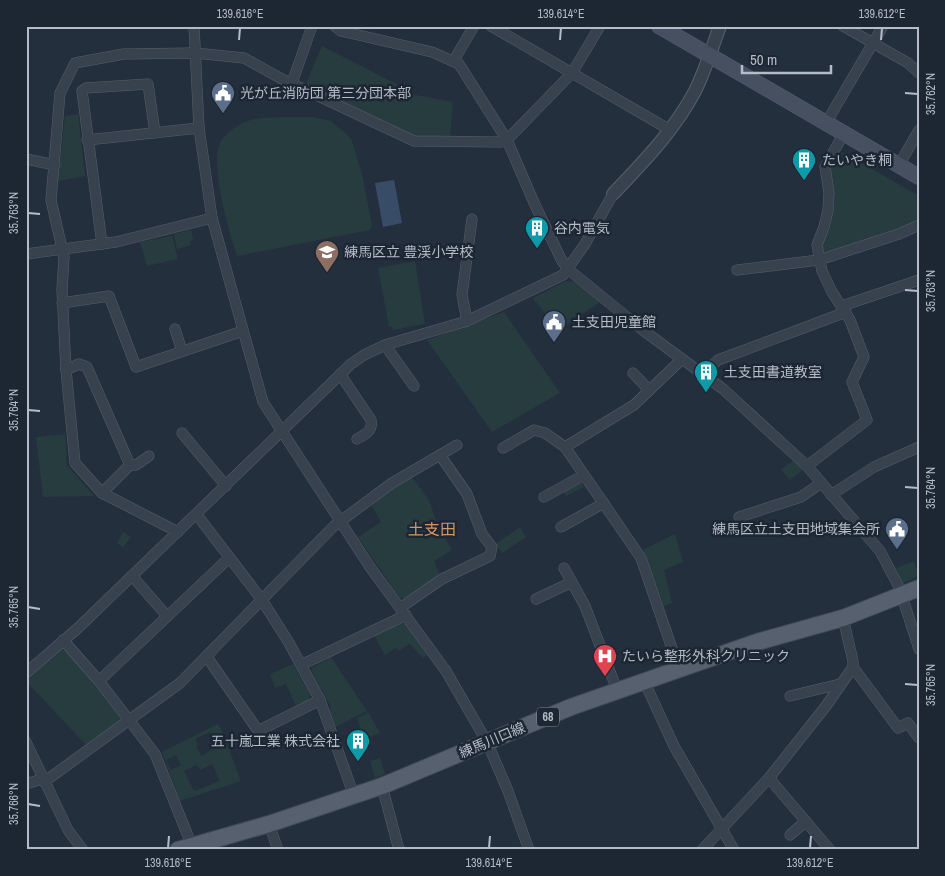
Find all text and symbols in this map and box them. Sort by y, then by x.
text: 139.616°E [217,6,263,22]
text: 139.614°E [538,6,584,22]
text: 139.612°E [859,6,905,22]
scale bar [742,42,831,74]
text: 50 m [750,49,777,70]
text: 35.762°N [923,73,939,115]
public building icon: 光が丘消防団 第三分団本部 [210,80,236,114]
place label: 光が丘消防団 第三分団本部 [240,84,411,102]
building icon: たいやき桐 [791,147,817,181]
place label: たいやき桐 [822,151,892,169]
text: 35.763°N [6,192,22,234]
building icon: 谷内電気 [524,215,550,249]
place label: 谷内電気 [554,219,610,237]
school or university icon: 練馬区立 豊渓小学校 [314,239,340,273]
place label: 練馬区立 豊渓小学校 [344,243,473,261]
text: 35.763°N [923,270,939,312]
public building icon: 土支田児童館 [541,309,567,343]
place label: 土支田児童館 [572,313,656,331]
building icon: 土支田書道教室 [693,359,719,393]
place label: 土支田書道教室 [724,363,822,381]
text: 35.764°N [6,389,22,431]
text: 35.764°N [923,467,939,509]
public building icon: 練馬区立土支田地域集会所 [884,516,910,550]
district label: 土支田 [408,518,456,540]
place label: 練馬区立土支田地域集会所 [712,520,880,538]
text: 35.765°N [6,586,22,628]
hospital icon: たいら整形外科クリニック [592,643,618,677]
place label: たいら整形外科クリニック [622,647,790,665]
text: 35.765°N [923,664,939,706]
road number: 68 [537,708,559,726]
street label: 練馬川口線 [456,718,528,762]
building icon: 五十嵐工業 株式会社 [345,728,371,762]
place label: 五十嵐工業 株式会社 [211,732,340,750]
text: 35.766°N [6,783,22,825]
text: 139.616°E [145,855,191,871]
text: 139.614°E [466,855,512,871]
text: 139.612°E [787,855,833,871]

